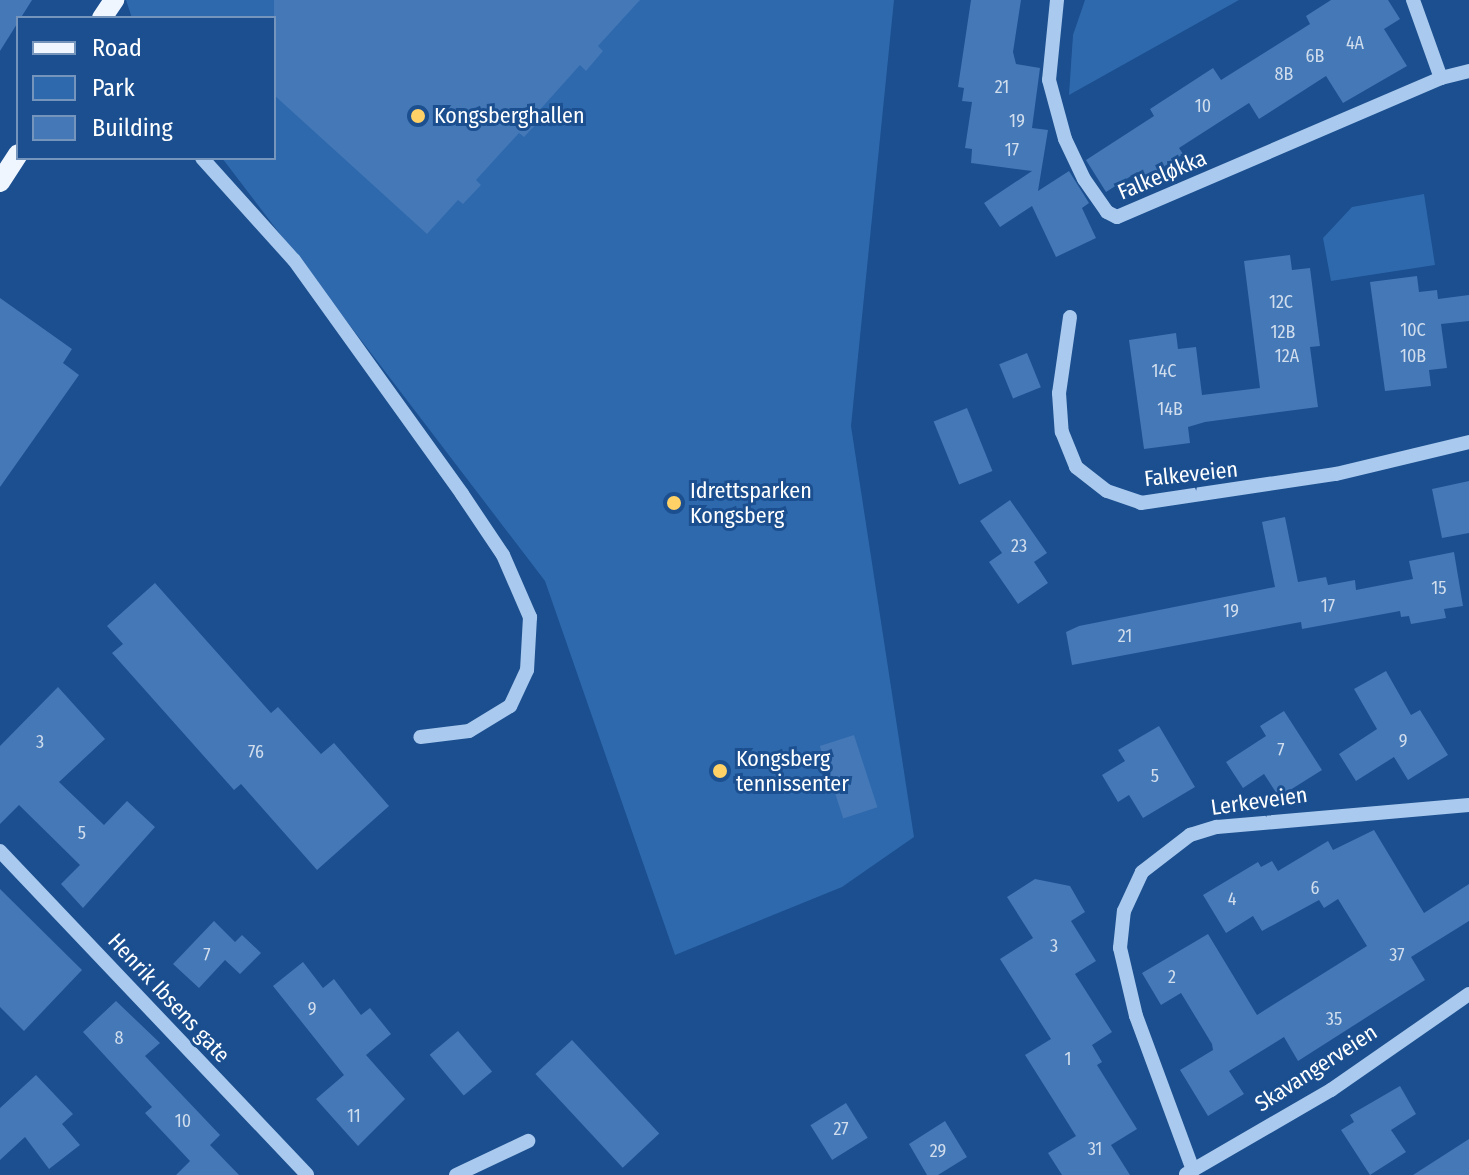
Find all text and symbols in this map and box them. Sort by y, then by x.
legend [16,16,276,160]
house number: 4A [1346,32,1364,54]
text: Road [92,34,142,62]
house number: 6B [1306,45,1324,67]
house number: 8B [1275,63,1293,85]
text: Park [92,74,135,102]
house number: 21 [995,76,1009,98]
house number: 10 [1195,95,1211,117]
place label: Kongsberghallen [434,103,584,129]
marker: Kongsberghallen [409,107,427,125]
house number: 19 [1009,110,1025,132]
text: Building [92,114,173,142]
house number: 17 [1005,139,1019,161]
street label: Falkeløkka [1114,145,1210,205]
house number: 12C [1269,291,1293,313]
house number: 10C [1400,319,1426,341]
house number: 12B [1271,321,1295,343]
house number: 12A [1275,345,1299,367]
house number: 10B [1400,345,1426,367]
house number: 14C [1152,360,1176,382]
house number: 14B [1157,398,1183,420]
street label: Falkeveien [1143,456,1239,492]
place label: Idrettsparken Kongsberg [690,477,812,528]
marker: Idrettsparken Kongsberg [665,494,683,512]
house number: 23 [1011,535,1027,557]
house number: 15 [1431,577,1447,599]
house number: 17 [1321,595,1335,617]
house number: 19 [1223,600,1239,622]
house number: 21 [1118,625,1132,647]
house number: 9 [1399,730,1407,752]
house number: 3 [36,731,44,753]
house number: 7 [1277,739,1285,761]
house number: 76 [248,741,264,763]
place label: Kongsberg tennissenter [736,745,849,796]
marker: Kongsberg tennissenter [711,762,729,780]
house number: 5 [1151,765,1159,787]
street label: Lerkeveien [1209,781,1309,821]
house number: 5 [78,822,86,844]
house number: 6 [1311,877,1319,899]
house number: 4 [1228,888,1236,910]
street label: Henrik Ibsens gate [102,928,236,1068]
house number: 3 [1050,935,1058,957]
house number: 7 [203,944,211,966]
house number: 37 [1389,944,1405,966]
house number: 2 [1168,966,1176,988]
house number: 9 [308,998,316,1020]
house number: 35 [1326,1008,1342,1030]
street label: Skavangerveien [1250,1019,1382,1117]
house number: 8 [115,1027,123,1049]
house number: 1 [1064,1048,1072,1070]
house number: 11 [347,1105,361,1127]
house number: 10 [175,1110,191,1132]
house number: 27 [833,1118,849,1140]
house number: 31 [1088,1138,1102,1160]
house number: 29 [930,1140,946,1162]

